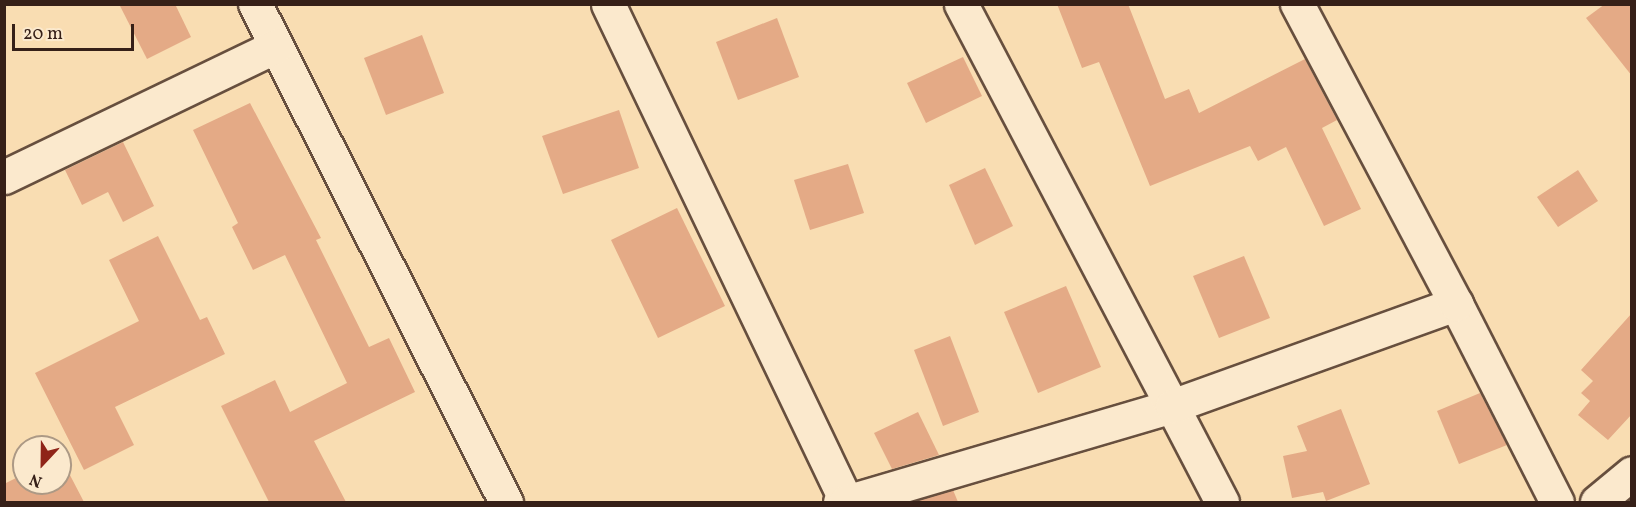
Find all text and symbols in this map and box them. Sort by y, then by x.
scale bar [15,12,136,50]
text: 20 m [23,22,63,47]
north arrow [12,435,72,495]
text: N [26,467,46,492]

